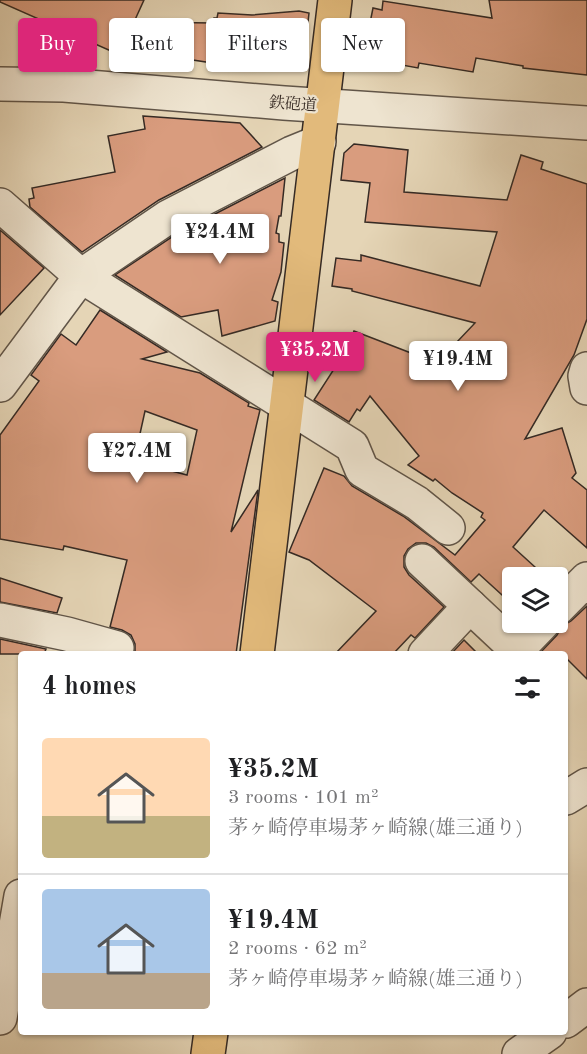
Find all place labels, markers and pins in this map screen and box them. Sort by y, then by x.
pin: ¥24.4M [171,214,269,265]
pin: ¥35.2M [266,332,364,383]
pin: ¥19.4M [409,341,507,392]
pin: ¥27.4M [88,433,186,484]

